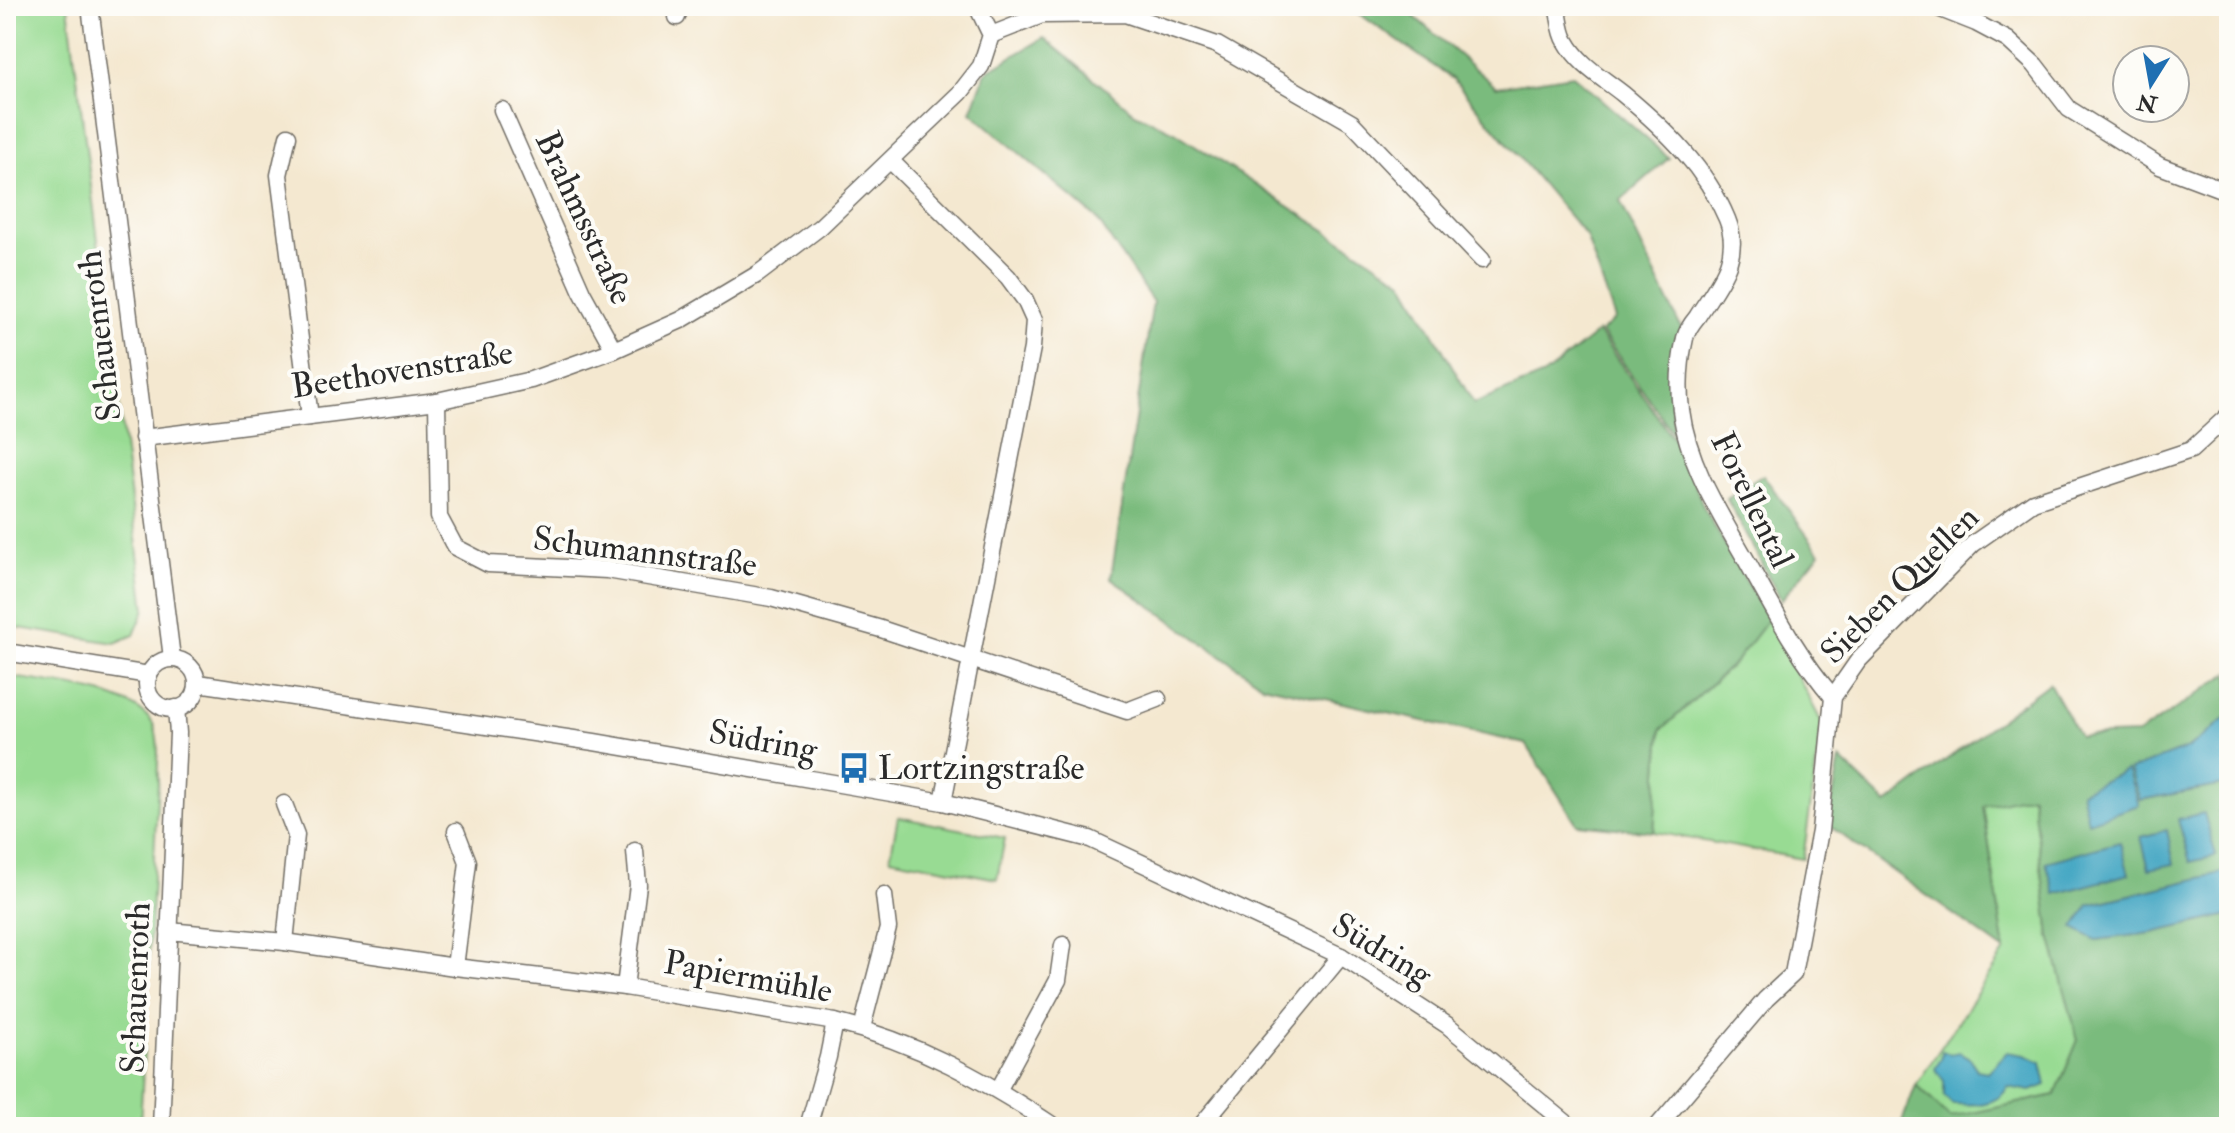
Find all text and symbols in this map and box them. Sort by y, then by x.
north arrow [2111,44,2191,124]
text: N [2135,87,2161,118]
street label: Brahmsstraße [525,124,643,312]
street label: Schauenroth [68,248,132,424]
street label: Beethovenstraße [288,331,516,409]
street label: Forellental [1701,425,1803,575]
street label: Sieben Quellen [1812,497,1988,673]
street label: Schumannstraße [531,517,759,587]
street label: Südring [706,710,822,772]
place label: Lortzingstraße [878,747,1085,790]
bus stop icon: Lortzingstraße [837,751,871,785]
street label: Schauenroth [112,901,160,1074]
street label: Südring [1324,903,1441,997]
street label: Papiermühle [660,941,836,1013]

